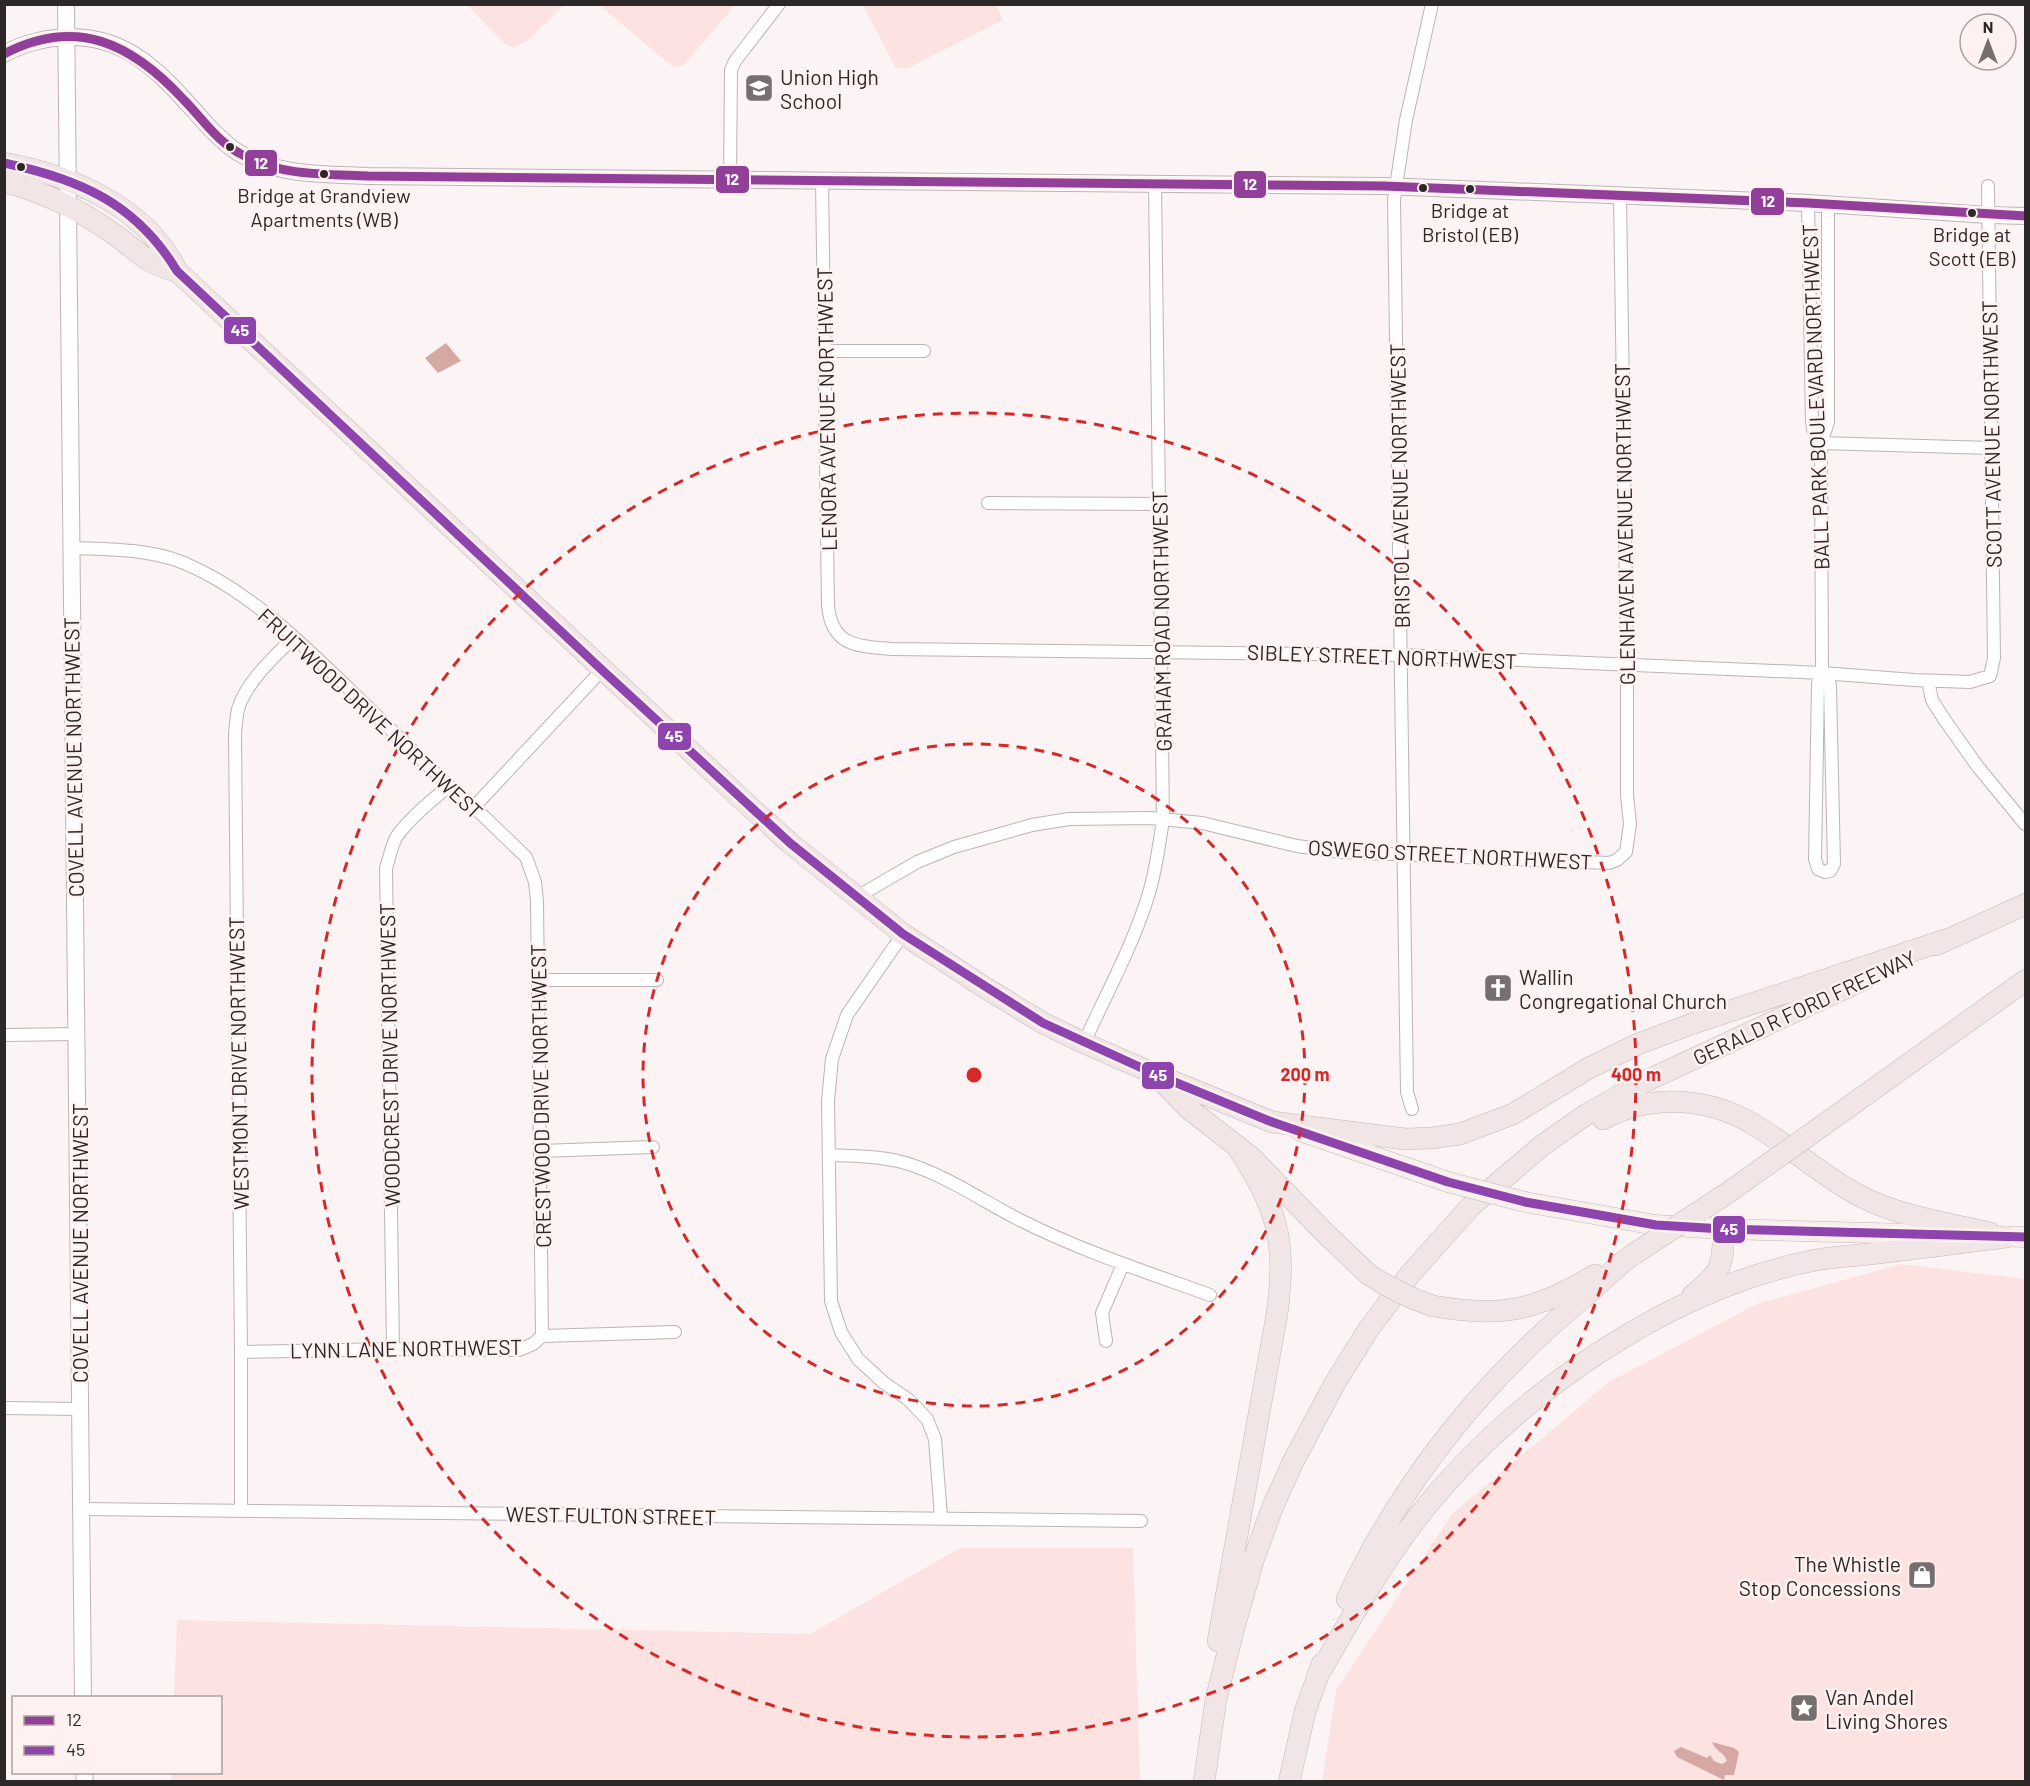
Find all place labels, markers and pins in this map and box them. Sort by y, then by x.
place label: Union High School [780,64,879,113]
school or university icon: Union High School [743,72,775,104]
unlabelled marker [224,141,236,153]
unlabelled marker [15,161,27,173]
marker: Bridge at Grandview Apartments (WB) [318,168,330,180]
unlabelled marker [1417,182,1429,194]
place label: Bridge at Grandview Apartments (WB) [237,183,411,231]
marker: Bridge at Bristol (EB) [1464,183,1476,195]
place label: Bridge at Bristol (EB) [1422,198,1519,246]
marker: Bridge at Scott (EB) [1966,207,1978,219]
place label: Bridge at Scott (EB) [1929,222,2016,270]
place label: Wallin Congregational Church [1519,964,1727,1013]
church icon: Wallin Congregational Church [1482,972,1514,1004]
centre of rings [964,1065,984,1085]
place label: The Whistle Stop Concessions [1739,1551,1901,1600]
shop icon: The Whistle Stop Concessions [1906,1559,1938,1591]
place label: Van Andel Living Shores [1825,1684,1948,1733]
place icon: Van Andel Living Shores [1788,1692,1820,1724]

